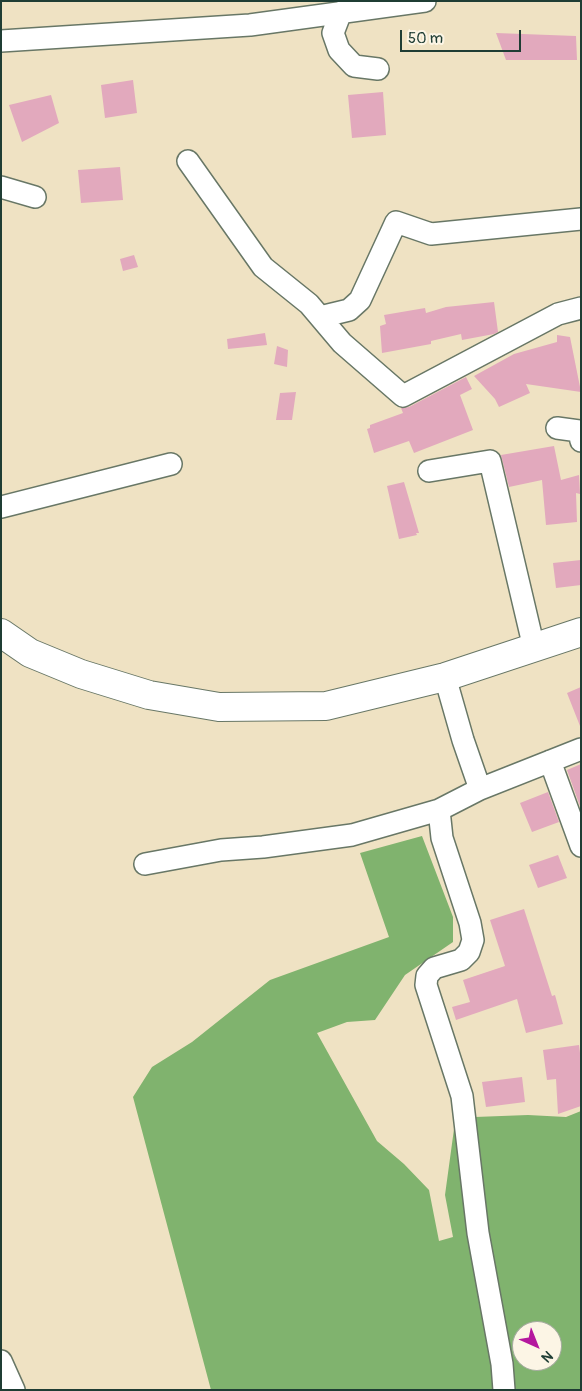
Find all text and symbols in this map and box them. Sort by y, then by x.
scale bar [402,20,523,52]
text: 50 m [408,29,443,48]
north arrow [512,1321,562,1371]
text: N [538,1347,556,1366]

